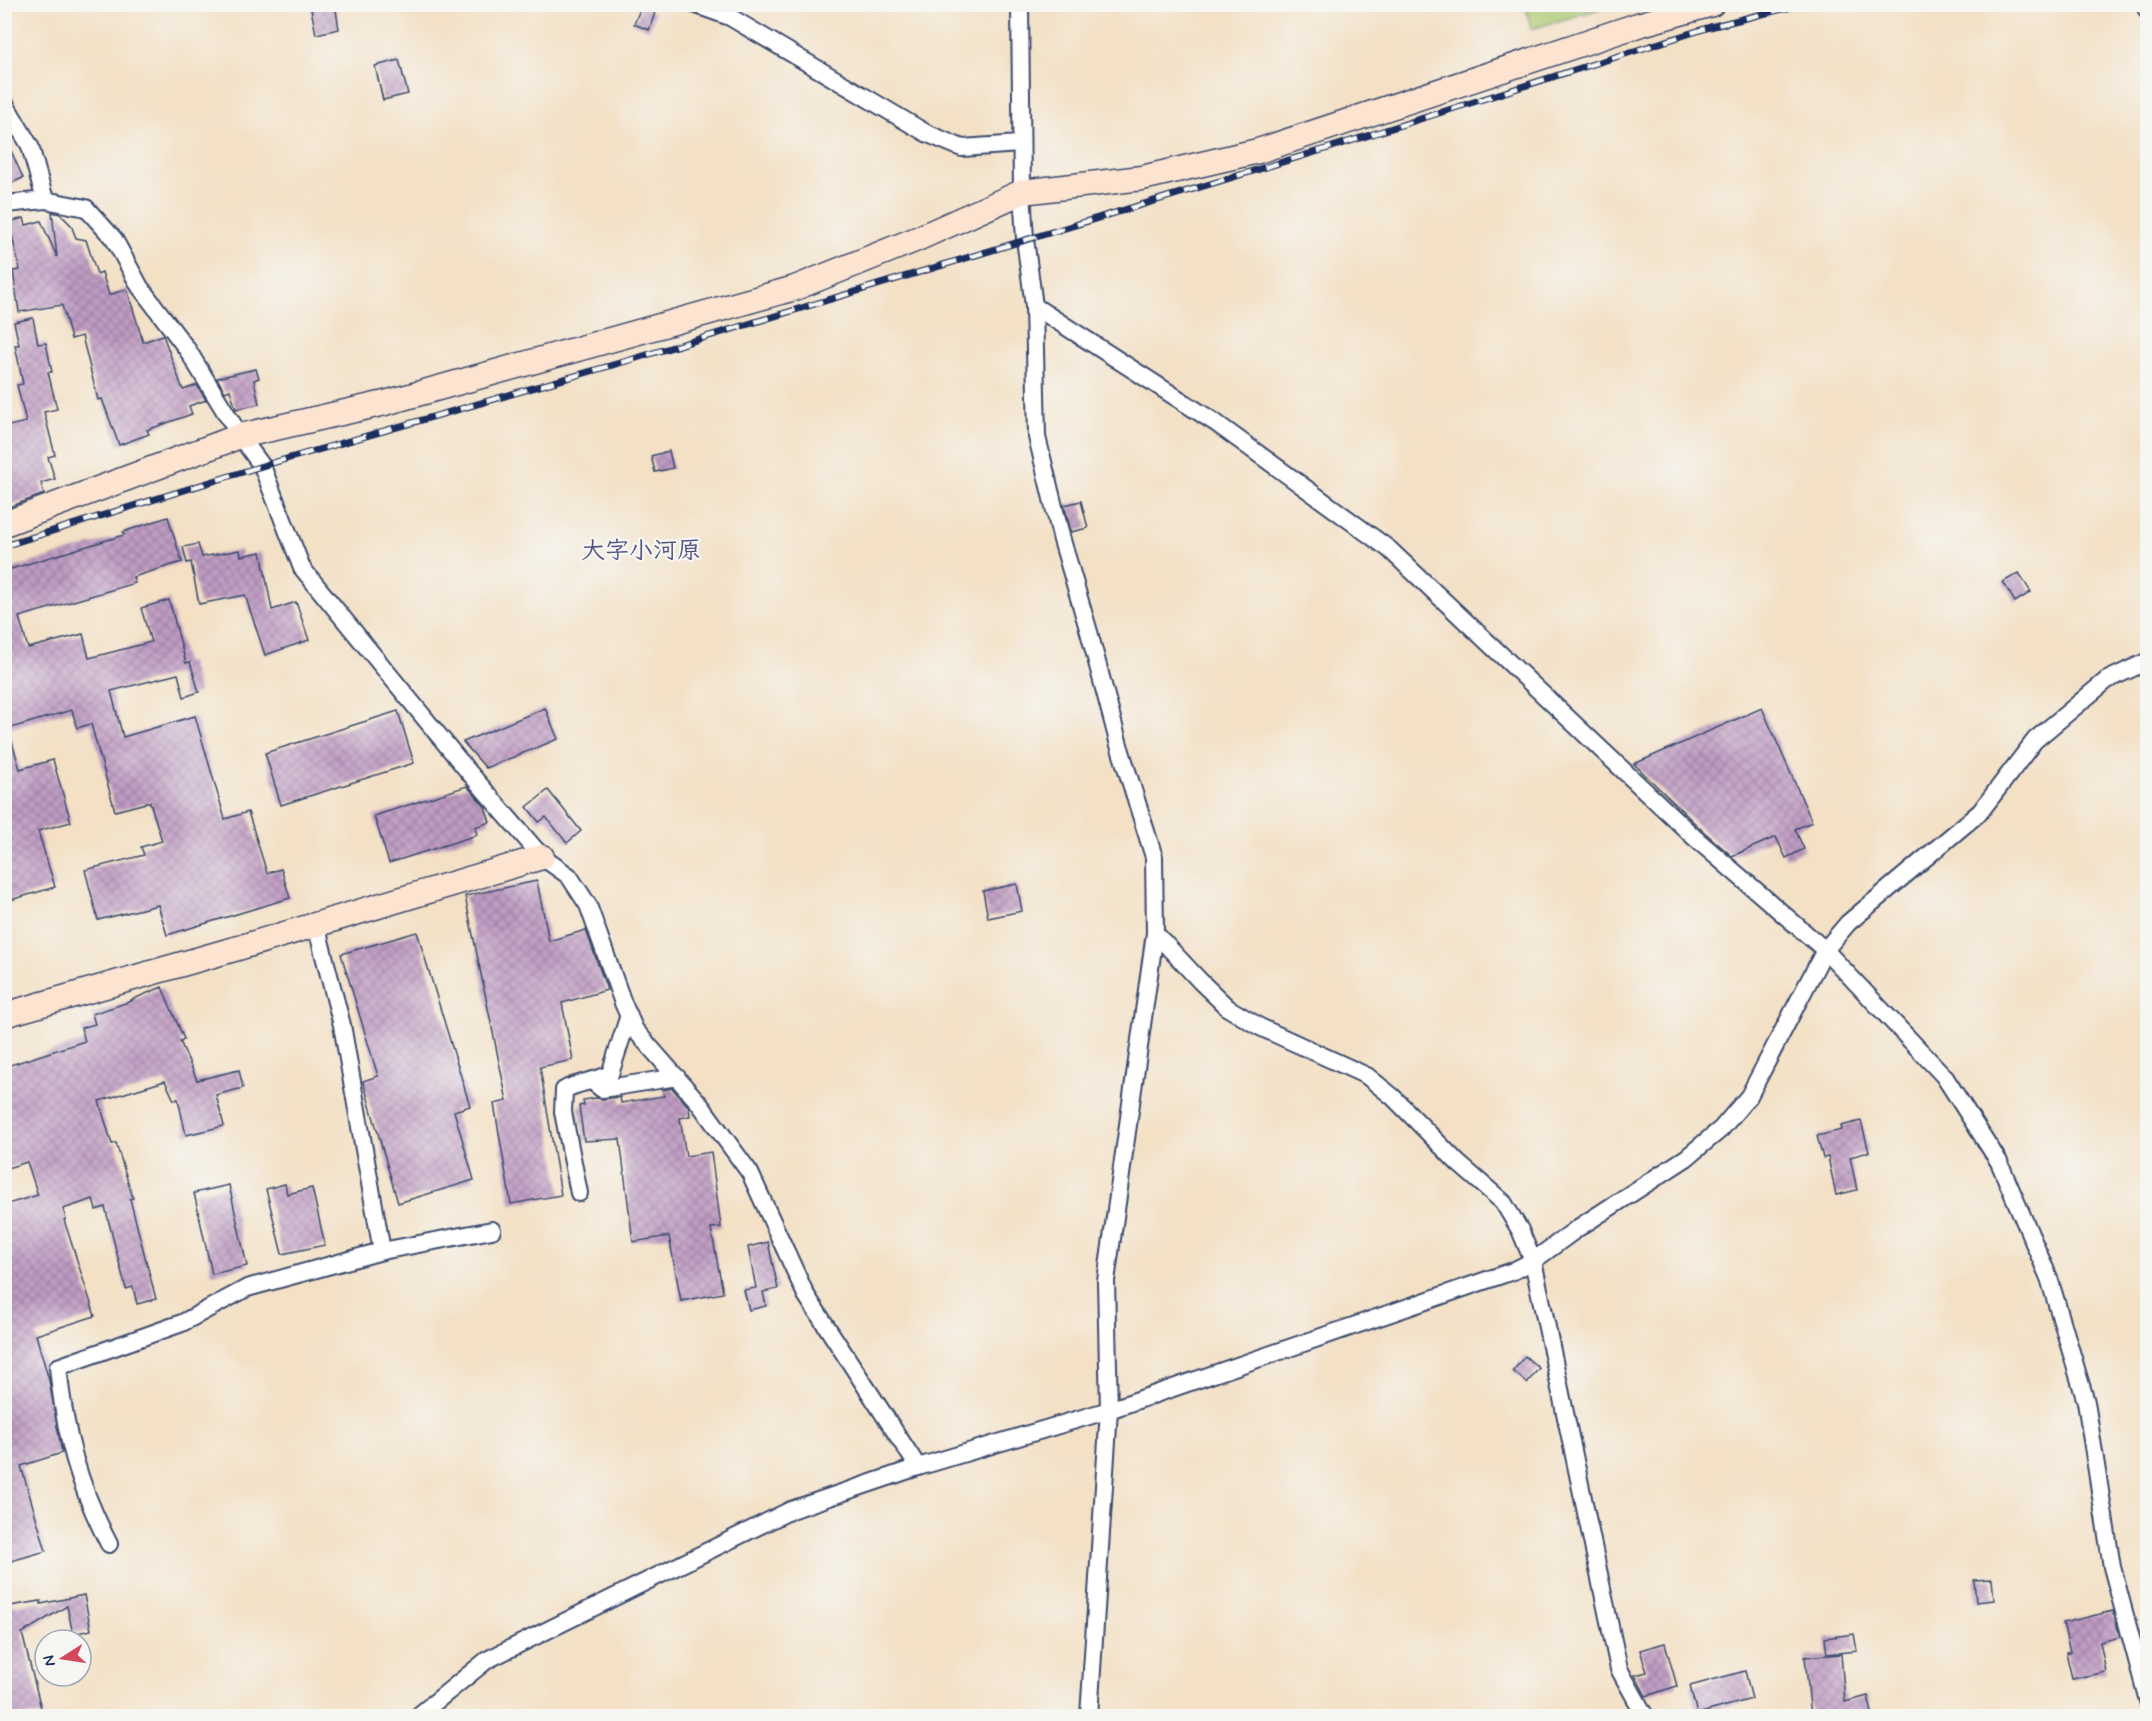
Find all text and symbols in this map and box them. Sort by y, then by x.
district label: 大字小河原 [581,536,701,567]
north arrow [33,1628,93,1688]
text: N [38,1653,61,1668]

